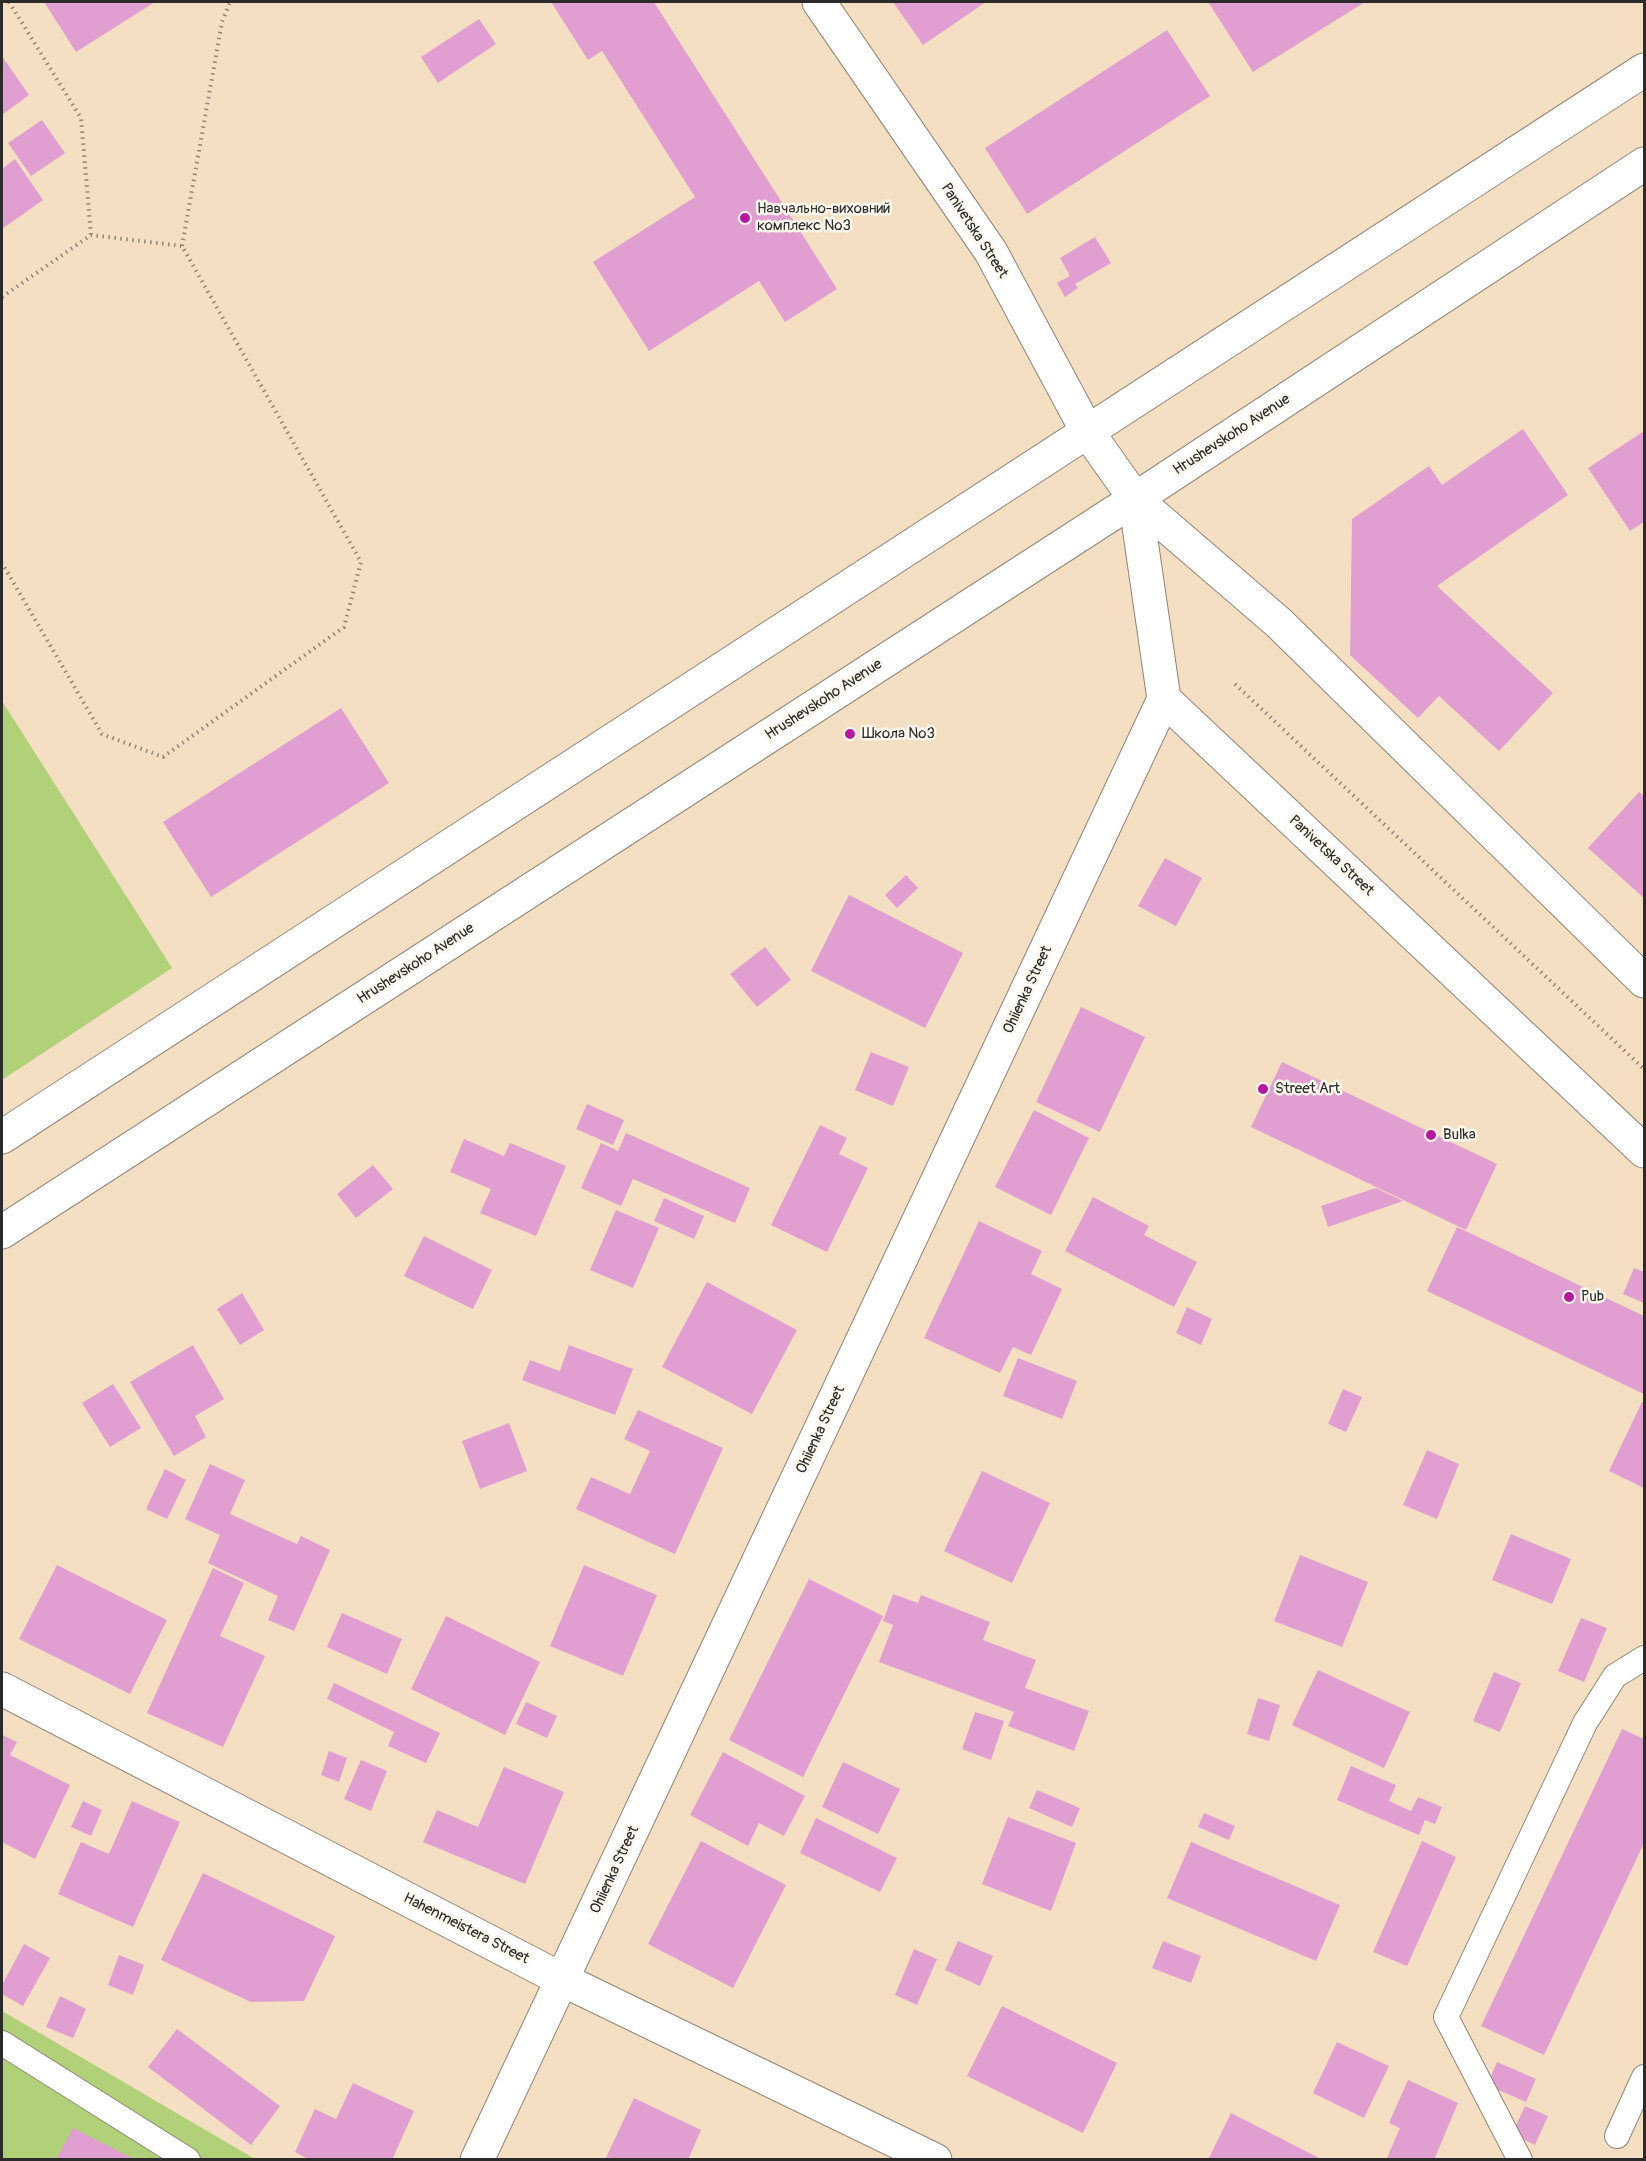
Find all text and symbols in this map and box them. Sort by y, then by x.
street label: Panivetska Street [937,180,1011,282]
place label: Навчально-виховний комплекс №3 [757,200,890,235]
marker: Навчально-виховний комплекс №3 [738,211,752,225]
street label: Hrushevskoho Avenue [1170,390,1294,480]
street label: Hrushevskoho Avenue [762,655,886,745]
place label: Школа №3 [862,725,935,743]
marker: Школа №3 [843,727,857,741]
street label: Panivetska Street [1285,812,1377,900]
street label: Hrushevskoho Avenue [354,919,478,1009]
street label: Ohiienka Street [1000,943,1056,1037]
place label: Street Art [1275,1080,1340,1098]
marker: Street Art [1256,1082,1270,1096]
place label: Bulka [1443,1126,1476,1144]
marker: Bulka [1424,1128,1438,1142]
place label: Pub [1581,1288,1604,1306]
marker: Pub [1562,1290,1576,1304]
street label: Ohiienka Street [793,1383,849,1477]
street label: Ohiienka Street [587,1823,643,1917]
street label: Hahenmeistera Street [400,1889,532,1969]

